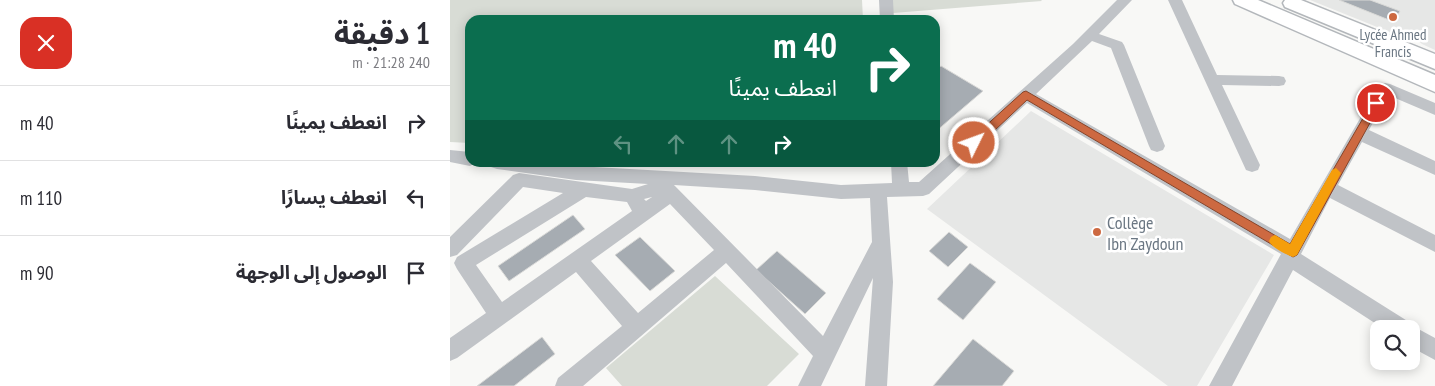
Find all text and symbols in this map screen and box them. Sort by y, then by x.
marker: Lycée Ahmed Francis [1387,11,1399,23]
text: 1 دقيقة [334,13,430,52]
button: close [20,17,72,69]
text: 40 m [773,22,837,68]
place label: Lycée Ahmed Francis [1360,25,1427,61]
icon: right [855,35,920,100]
text: 240 m · 21:28 [352,52,430,72]
text: انعطف يمينًا [728,74,837,102]
pin [1355,82,1397,124]
icon: arrive [1362,89,1390,117]
icon: right [402,109,430,137]
text: انعطف يمينًا [286,110,387,134]
text: 40 m [20,111,54,135]
position arrow [947,116,999,168]
icon: left [609,130,637,158]
icon: ahead [662,130,690,158]
icon: ahead [715,130,743,158]
icon: right [768,130,796,158]
icon: left [402,184,430,212]
text: انعطف يسارًا [281,185,387,209]
text: 110 m [20,186,62,210]
place label: Collège Ibn Zaydoun [1107,211,1183,255]
marker: Collège Ibn Zaydoun [1091,226,1103,238]
icon: arrive [402,259,430,287]
text: الوصول إلى الوجهة [236,260,387,284]
text: 90 m [20,261,54,285]
map controls [1370,320,1420,370]
button: search [1370,320,1420,370]

